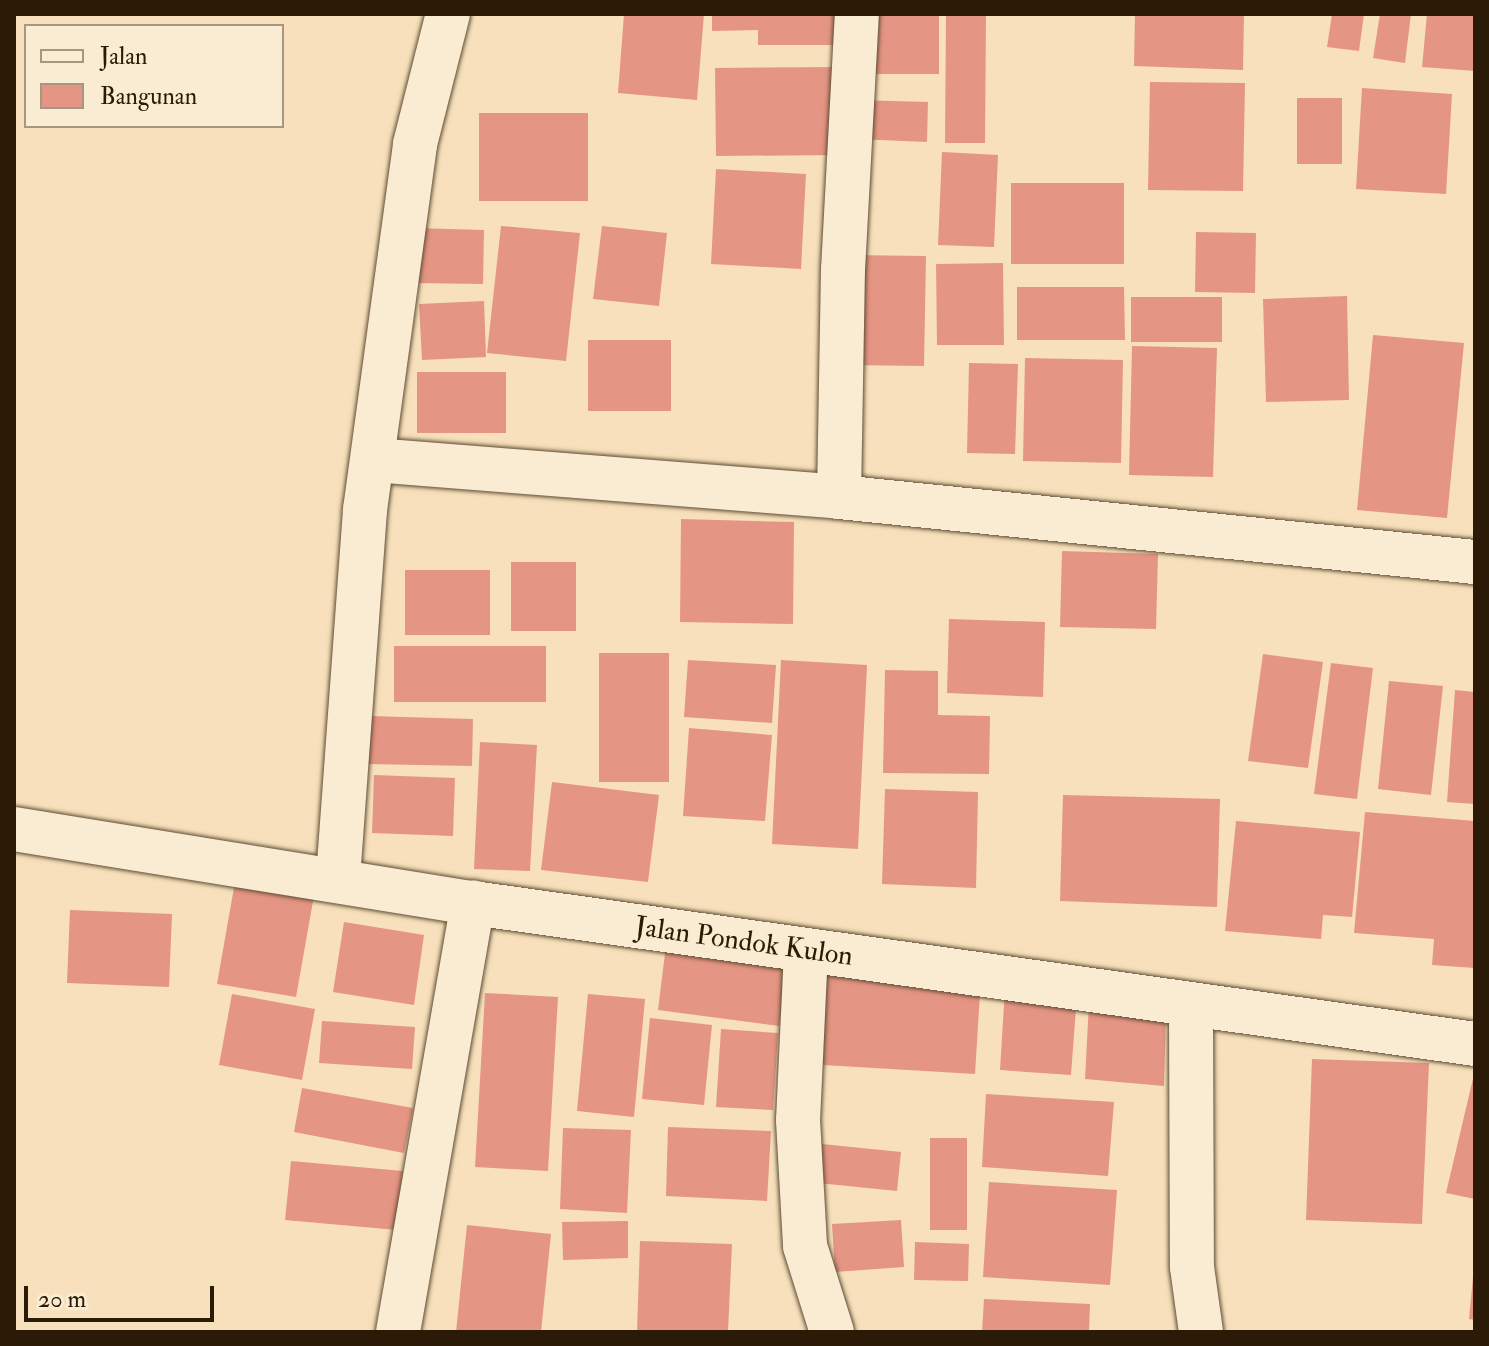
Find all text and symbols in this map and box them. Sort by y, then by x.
legend [24,24,284,128]
text: Jalan [100,41,147,72]
text: Bangunan [100,81,197,112]
street label: Jalan Pondok Kulon [633,910,855,974]
scale bar [28,1270,218,1320]
text: 20 m [38,1284,86,1315]

